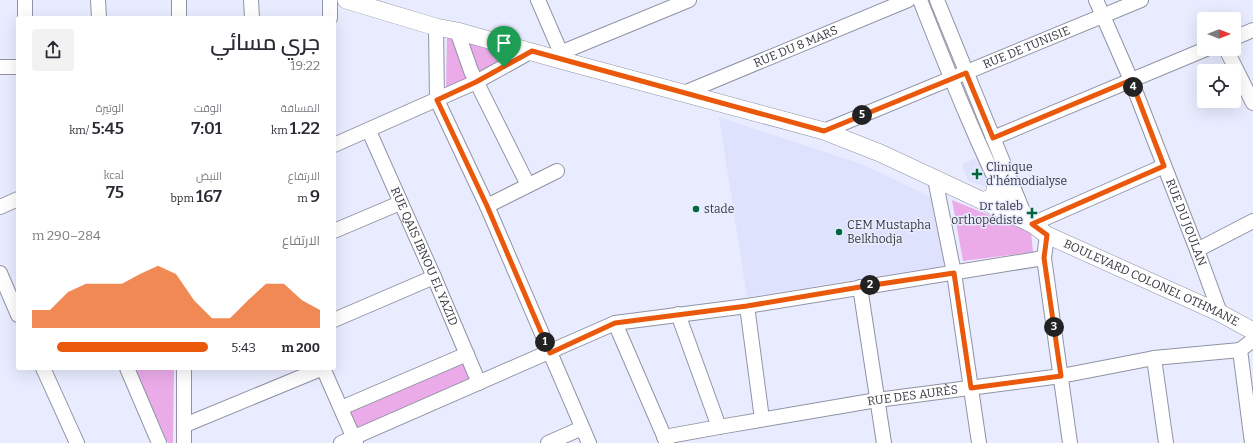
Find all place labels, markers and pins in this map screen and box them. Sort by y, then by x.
pin [487,26,521,67]
pin: 4 [1123,77,1143,97]
pin: 5 [852,105,872,125]
place label: Clinique d'hémodialyse [986,160,1067,188]
marker: Clinique d'hémodialyse [971,168,983,180]
place label: Dr taleb orthopédiste [951,199,1023,227]
place label: stade [704,202,734,216]
marker: stade [691,204,701,214]
marker: Dr taleb orthopédiste [1026,207,1038,219]
place label: CEM Mustapha Belkhodja [847,218,932,246]
marker: CEM Mustapha Belkhodja [834,227,844,237]
pin: 2 [860,275,880,295]
pin: 3 [1044,317,1064,337]
pin: 1 [535,332,555,352]

